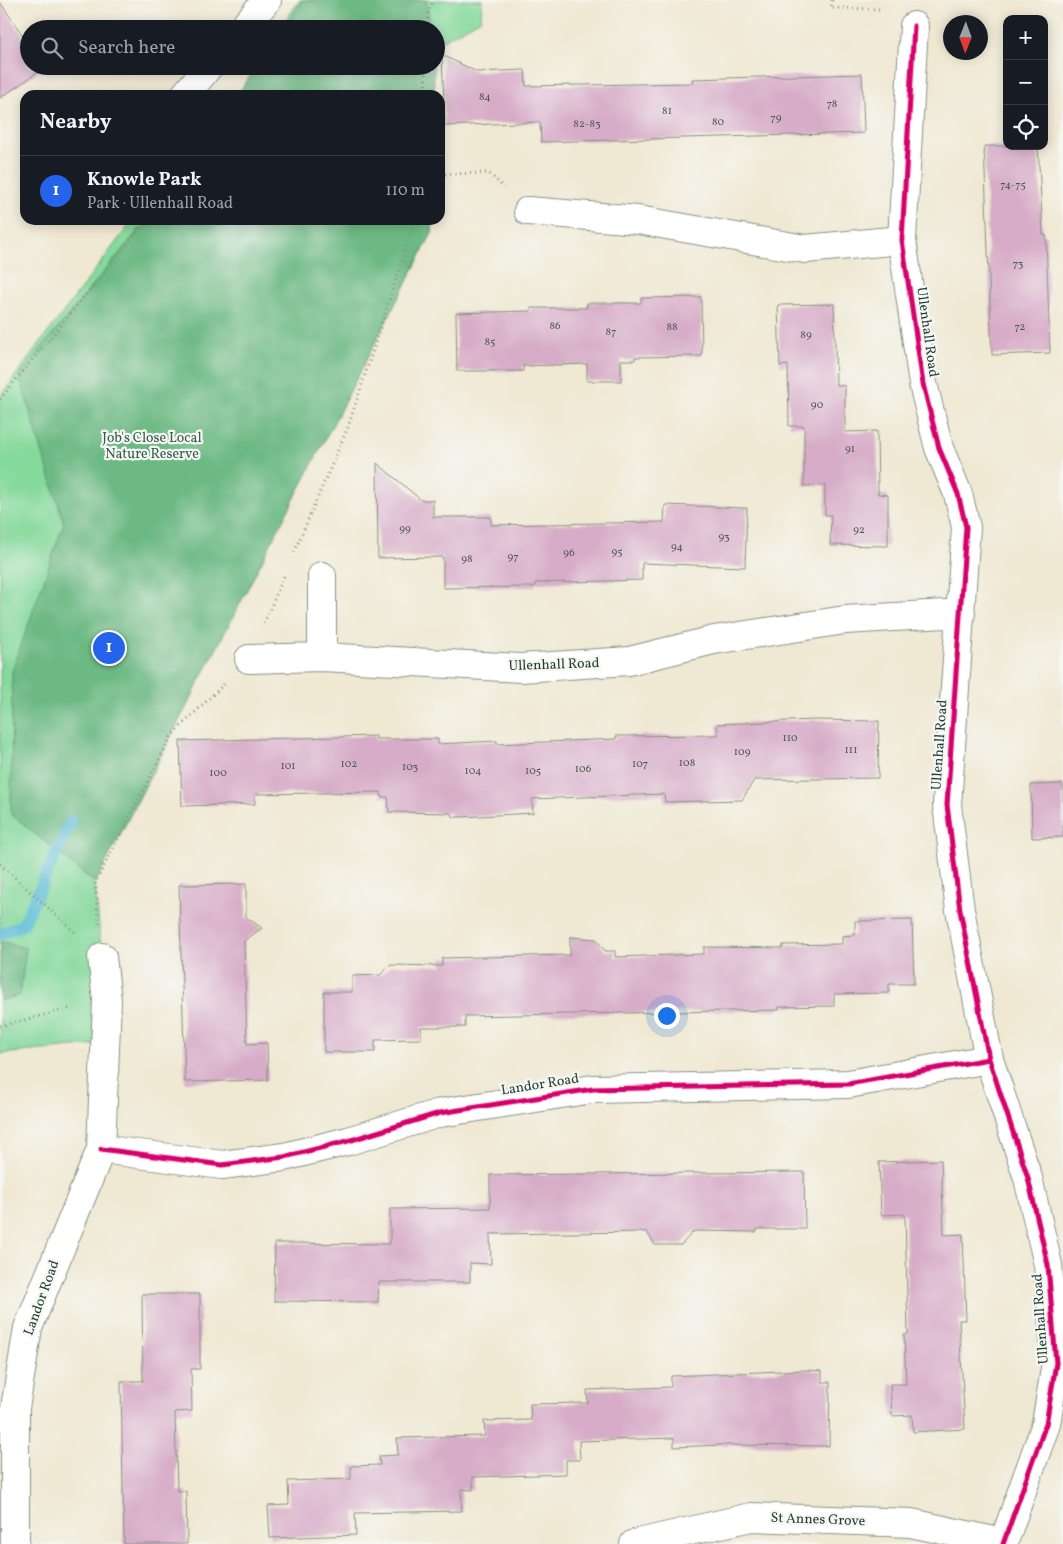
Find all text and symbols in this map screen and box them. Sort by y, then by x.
north arrow [943,15,988,60]
map controls [1003,15,1048,150]
button: + [1003,15,1048,60]
search box [20,20,445,75]
icon: search [38,34,66,62]
text: Search here [78,35,175,61]
button: − [1003,60,1048,105]
house number: 84 [479,90,491,105]
house number: 78 [827,97,838,112]
house number: 81 [662,104,672,119]
button: locate [1003,105,1048,150]
text: Nearby [40,108,111,137]
house number: 79 [771,111,782,126]
house number: 80 [712,115,724,130]
house number: 82-83 [573,117,601,132]
text: Knowle Park [87,167,202,193]
house number: 74-75 [1000,178,1026,193]
text: 1 [53,180,59,202]
text: 110 m [386,180,425,202]
text: Park · Ullenhall Road [87,193,233,215]
house number: 73 [1013,257,1024,272]
street label: Ullenhall Road [911,286,943,378]
house number: 86 [549,319,561,334]
house number: 88 [666,320,678,335]
house number: 72 [1014,320,1026,335]
house number: 87 [606,325,616,340]
house number: 89 [800,328,812,343]
house number: 85 [485,335,495,350]
house number: 90 [811,398,824,413]
park label: Job's Close Local Nature Reserve [102,429,202,464]
house number: 91 [845,442,855,457]
house number: 99 [399,522,411,537]
house number: 92 [853,523,865,538]
house number: 93 [718,530,730,545]
house number: 94 [671,540,683,555]
house number: 95 [612,545,622,560]
house number: 96 [563,546,575,561]
house number: 97 [507,550,519,565]
house number: 98 [461,552,473,567]
pin: 1 [93,629,125,667]
street label: Ullenhall Road [508,654,600,676]
street label: Ullenhall Road [927,699,953,791]
house number: 110 [782,731,798,746]
house number: 111 [845,743,857,758]
house number: 109 [734,745,751,760]
house number: 108 [679,756,696,771]
house number: 102 [341,757,357,772]
house number: 107 [632,757,648,772]
house number: 101 [280,759,296,774]
house number: 103 [402,760,418,775]
house number: 106 [575,762,592,777]
house number: 104 [464,764,482,779]
house number: 105 [525,764,541,779]
house number: 100 [209,766,227,781]
your location [654,1003,680,1029]
street label: Landor Road [500,1069,580,1101]
street label: Landor Road [20,1258,64,1338]
street label: Ullenhall Road [1028,1273,1054,1365]
street label: St Annes Grove [770,1509,866,1531]

